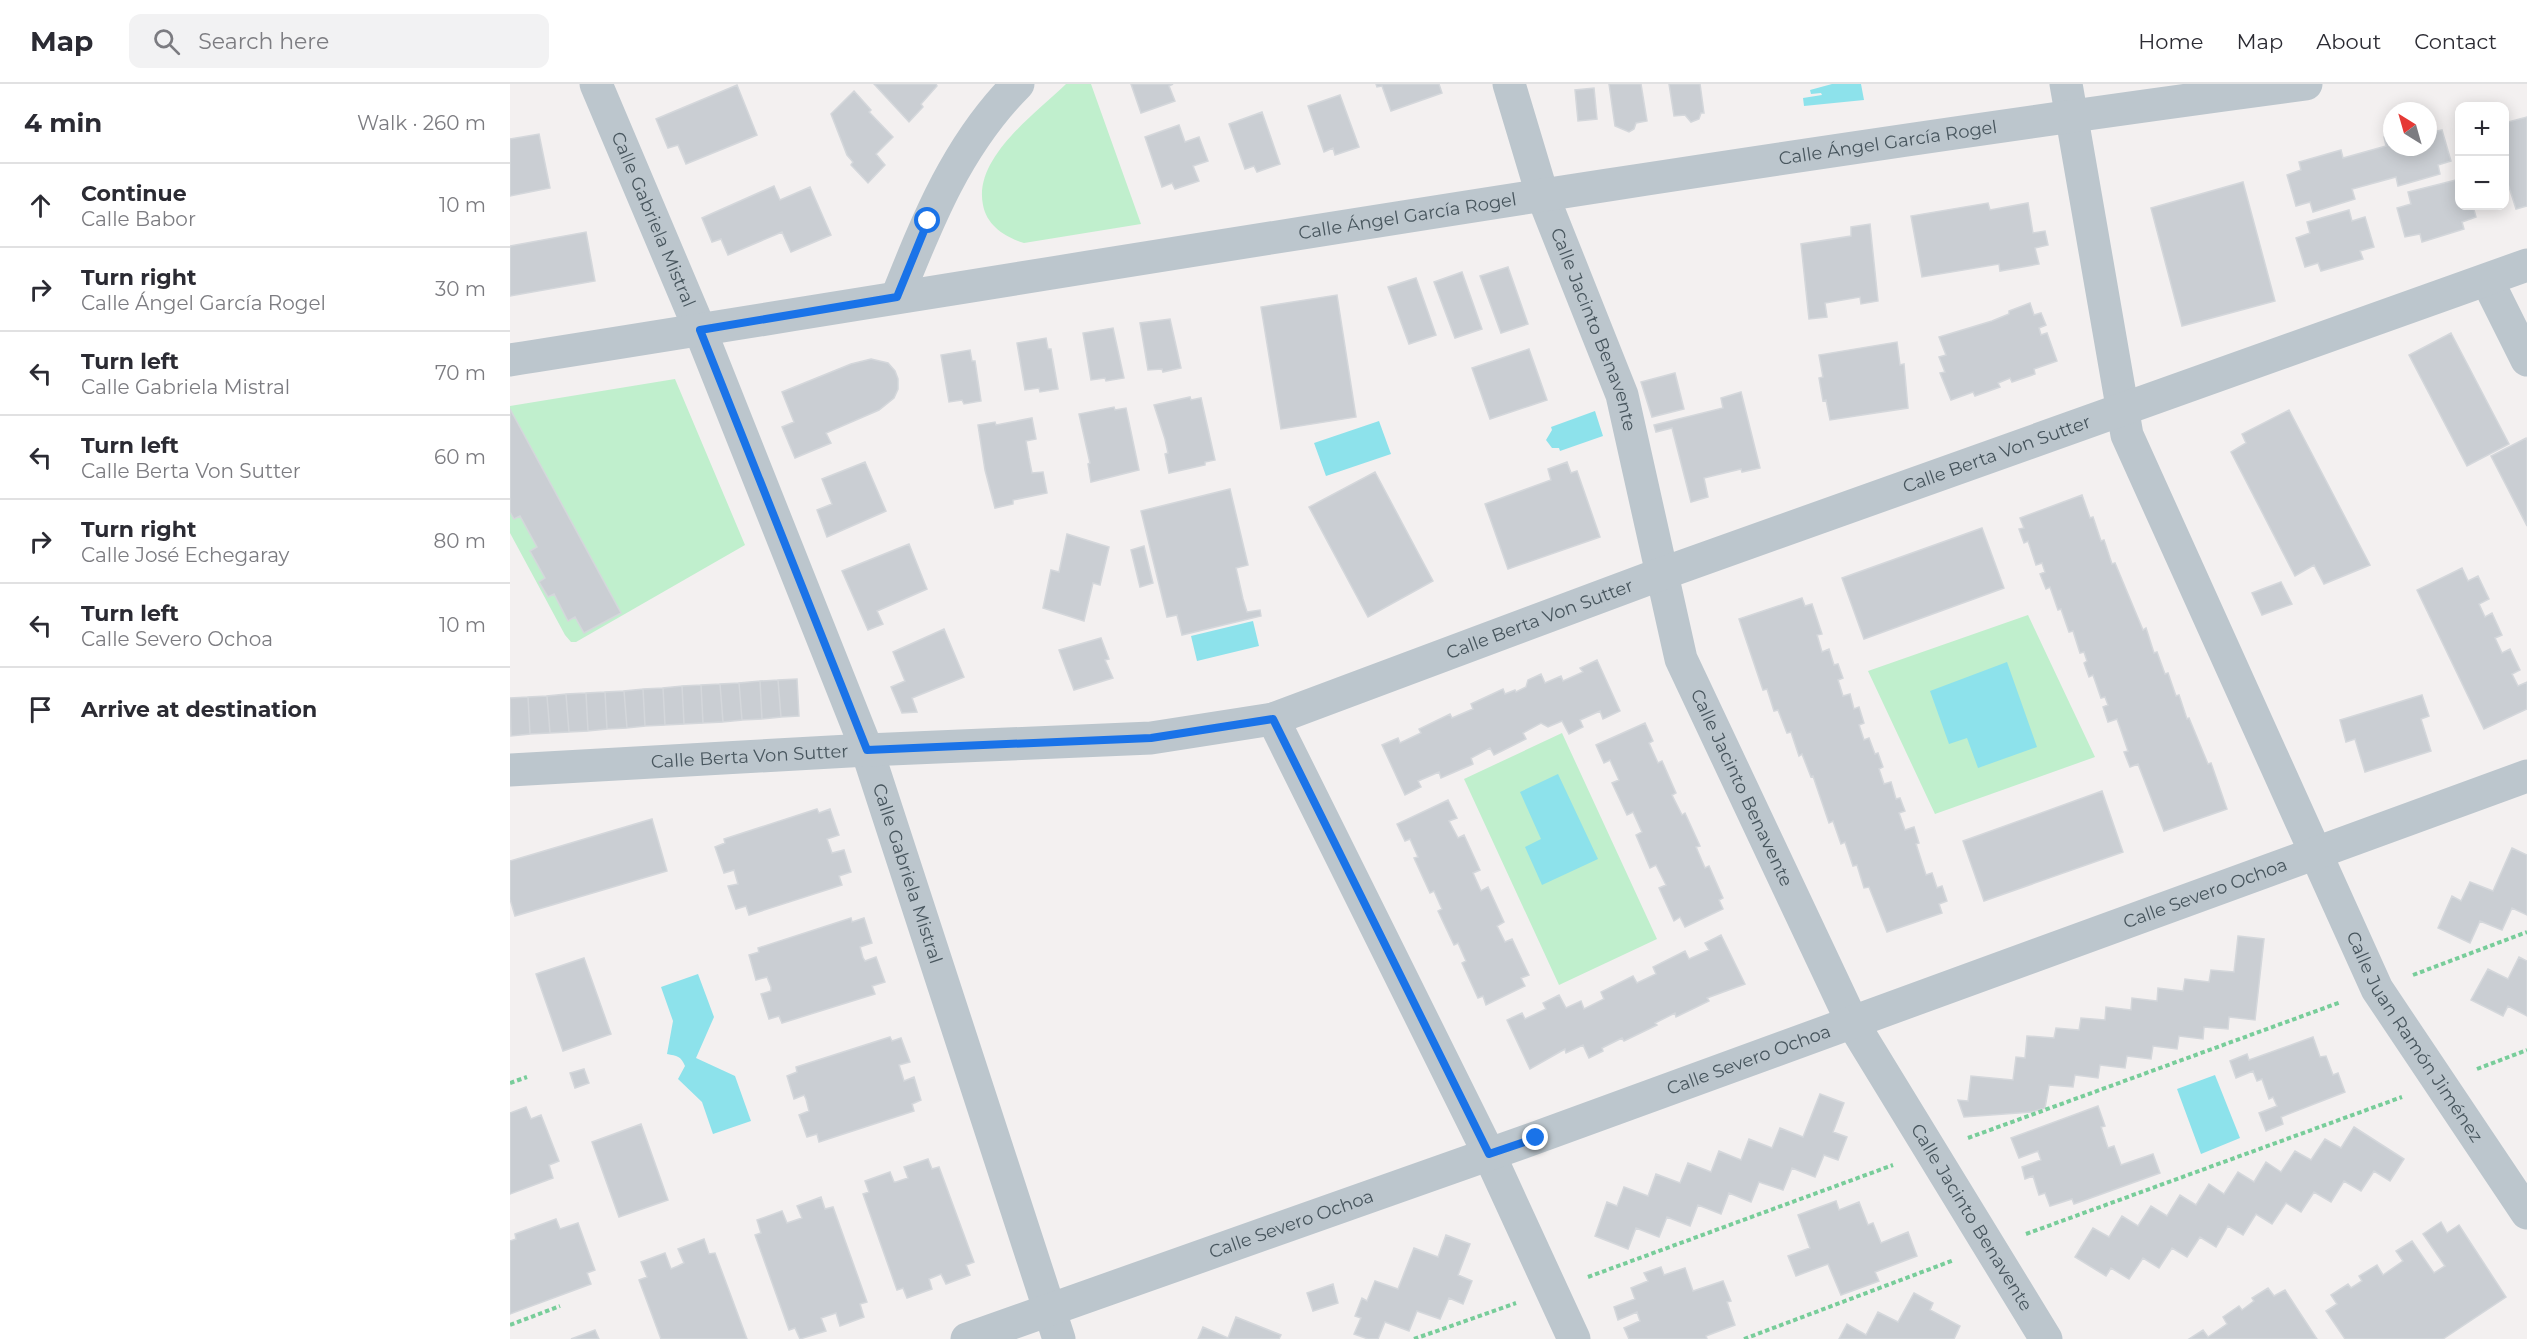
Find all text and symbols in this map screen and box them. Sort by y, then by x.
search box [129,14,549,68]
text: Map [30,24,93,58]
icon: search [150,25,183,58]
text: Search here [198,28,329,55]
text: Home [2138,29,2203,54]
text: Map [2236,29,2283,54]
text: About [2316,29,2381,54]
text: Contact [2414,29,2497,54]
north arrow [2383,102,2437,156]
map controls [2455,102,2509,210]
button: + [2455,102,2509,156]
text: 4 min [24,107,102,139]
text: Walk · 260 m [357,111,486,135]
street label: Calle Ángel García Rogel [1777,116,1999,170]
street label: Calle Gabriela Mistral [606,128,700,310]
button: − [2455,156,2509,210]
text: Continue [81,180,187,207]
street label: Calle Ángel García Rogel [1297,188,1518,244]
icon: ahead [24,189,57,222]
text: 10 m [439,193,486,217]
text: Calle Babor [81,207,196,231]
route start [914,207,940,233]
street label: Calle Jacinto Benavente [1546,225,1641,433]
text: Turn right [81,264,196,291]
icon: right [24,273,57,306]
text: 30 m [435,277,486,301]
text: Calle Ángel García Rogel [81,291,326,315]
text: Turn left [81,348,179,375]
icon: left [24,357,57,390]
text: 70 m [435,361,486,385]
text: Calle Gabriela Mistral [81,375,290,399]
street label: Calle Berta Von Sutter [1900,411,2094,498]
text: Turn left [81,432,179,459]
icon: left [24,441,57,474]
text: 60 m [434,445,486,469]
text: Calle Berta Von Sutter [81,459,301,483]
text: Turn right [81,516,196,543]
icon: right [24,525,57,558]
text: 80 m [434,529,486,553]
text: Calle José Echegaray [81,543,289,567]
street label: Calle Berta Von Sutter [1443,574,1636,664]
text: Turn left [81,600,179,627]
icon: left [24,609,57,642]
text: 10 m [439,613,486,637]
text: Calle Severo Ochoa [81,627,273,651]
street label: Calle Jacinto Benavente [1686,686,1798,890]
icon: arrive [24,693,57,726]
text: Arrive at destination [81,696,317,723]
street label: Calle Berta Von Sutter [650,740,849,773]
street label: Calle Gabriela Mistral [868,781,947,967]
street label: Calle Severo Ochoa [2120,853,2290,933]
street label: Calle Juan Ramón Jiménez [2341,928,2487,1146]
street label: Calle Severo Ochoa [1664,1020,1834,1100]
street label: Calle Jacinto Benavente [1906,1120,2037,1315]
route end [1522,1124,1548,1150]
street label: Calle Severo Ochoa [1206,1185,1376,1263]

